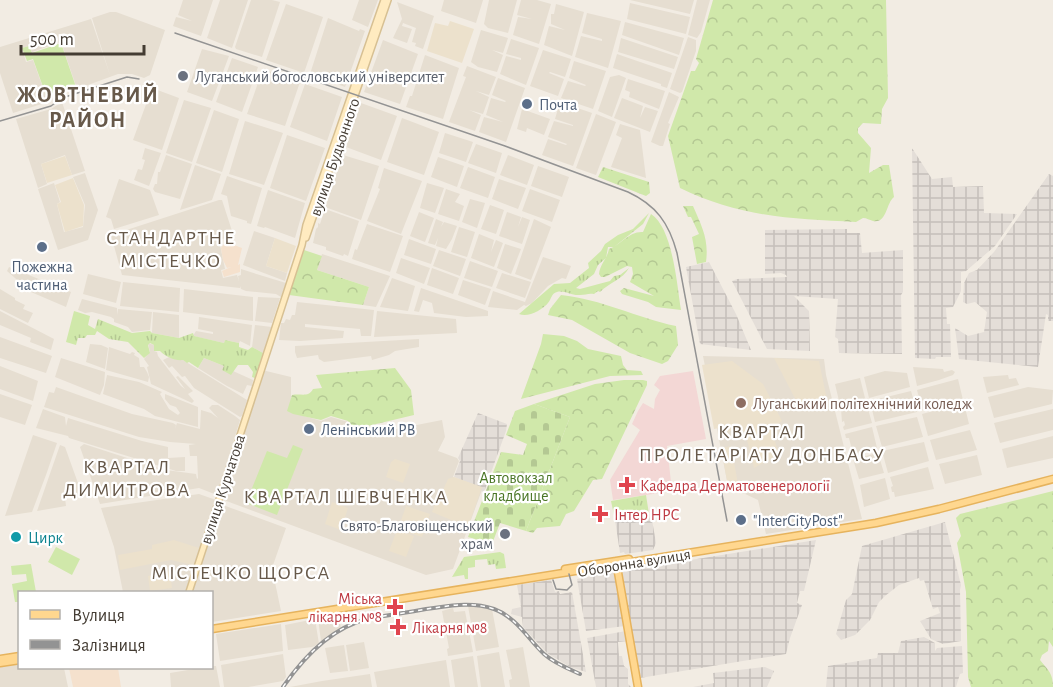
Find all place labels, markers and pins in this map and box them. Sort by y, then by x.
marker: Луганський богословський університет [176,69,190,83]
place label: Луганський богословський університет [195,69,444,86]
marker: Почта [520,97,534,111]
place label: Почта [539,97,577,113]
marker: Пожежна частина [35,240,49,254]
place label: Пожежна частина [11,259,73,293]
marker: Луганський політехнічний коледж [734,396,748,410]
place label: Луганський політехнічний коледж [753,396,973,413]
marker: Ленінський РВ [302,422,316,436]
place label: Ленінський РВ [321,422,416,438]
marker: Кафедра Дерматовенерології [618,476,636,494]
place label: Кафедра Дерматовенерології [640,478,830,494]
marker: Інтер НРС [591,505,609,523]
place label: Інтер НРС [614,507,680,523]
marker: "InterCityPost" [734,513,748,527]
place label: "InterCityPost" [753,513,843,530]
place label: Свято-Благовіщенський храм [340,518,493,552]
marker: Свято-Благовіщенський храм [498,527,512,541]
marker: Цирк [9,530,23,544]
place label: Цирк [28,530,63,546]
place label: Міська лікарня №8 [309,591,382,625]
marker: Міська лікарня №8 [386,598,404,616]
marker: Лікарня №8 [389,618,407,636]
place label: Лікарня №8 [412,620,487,636]

